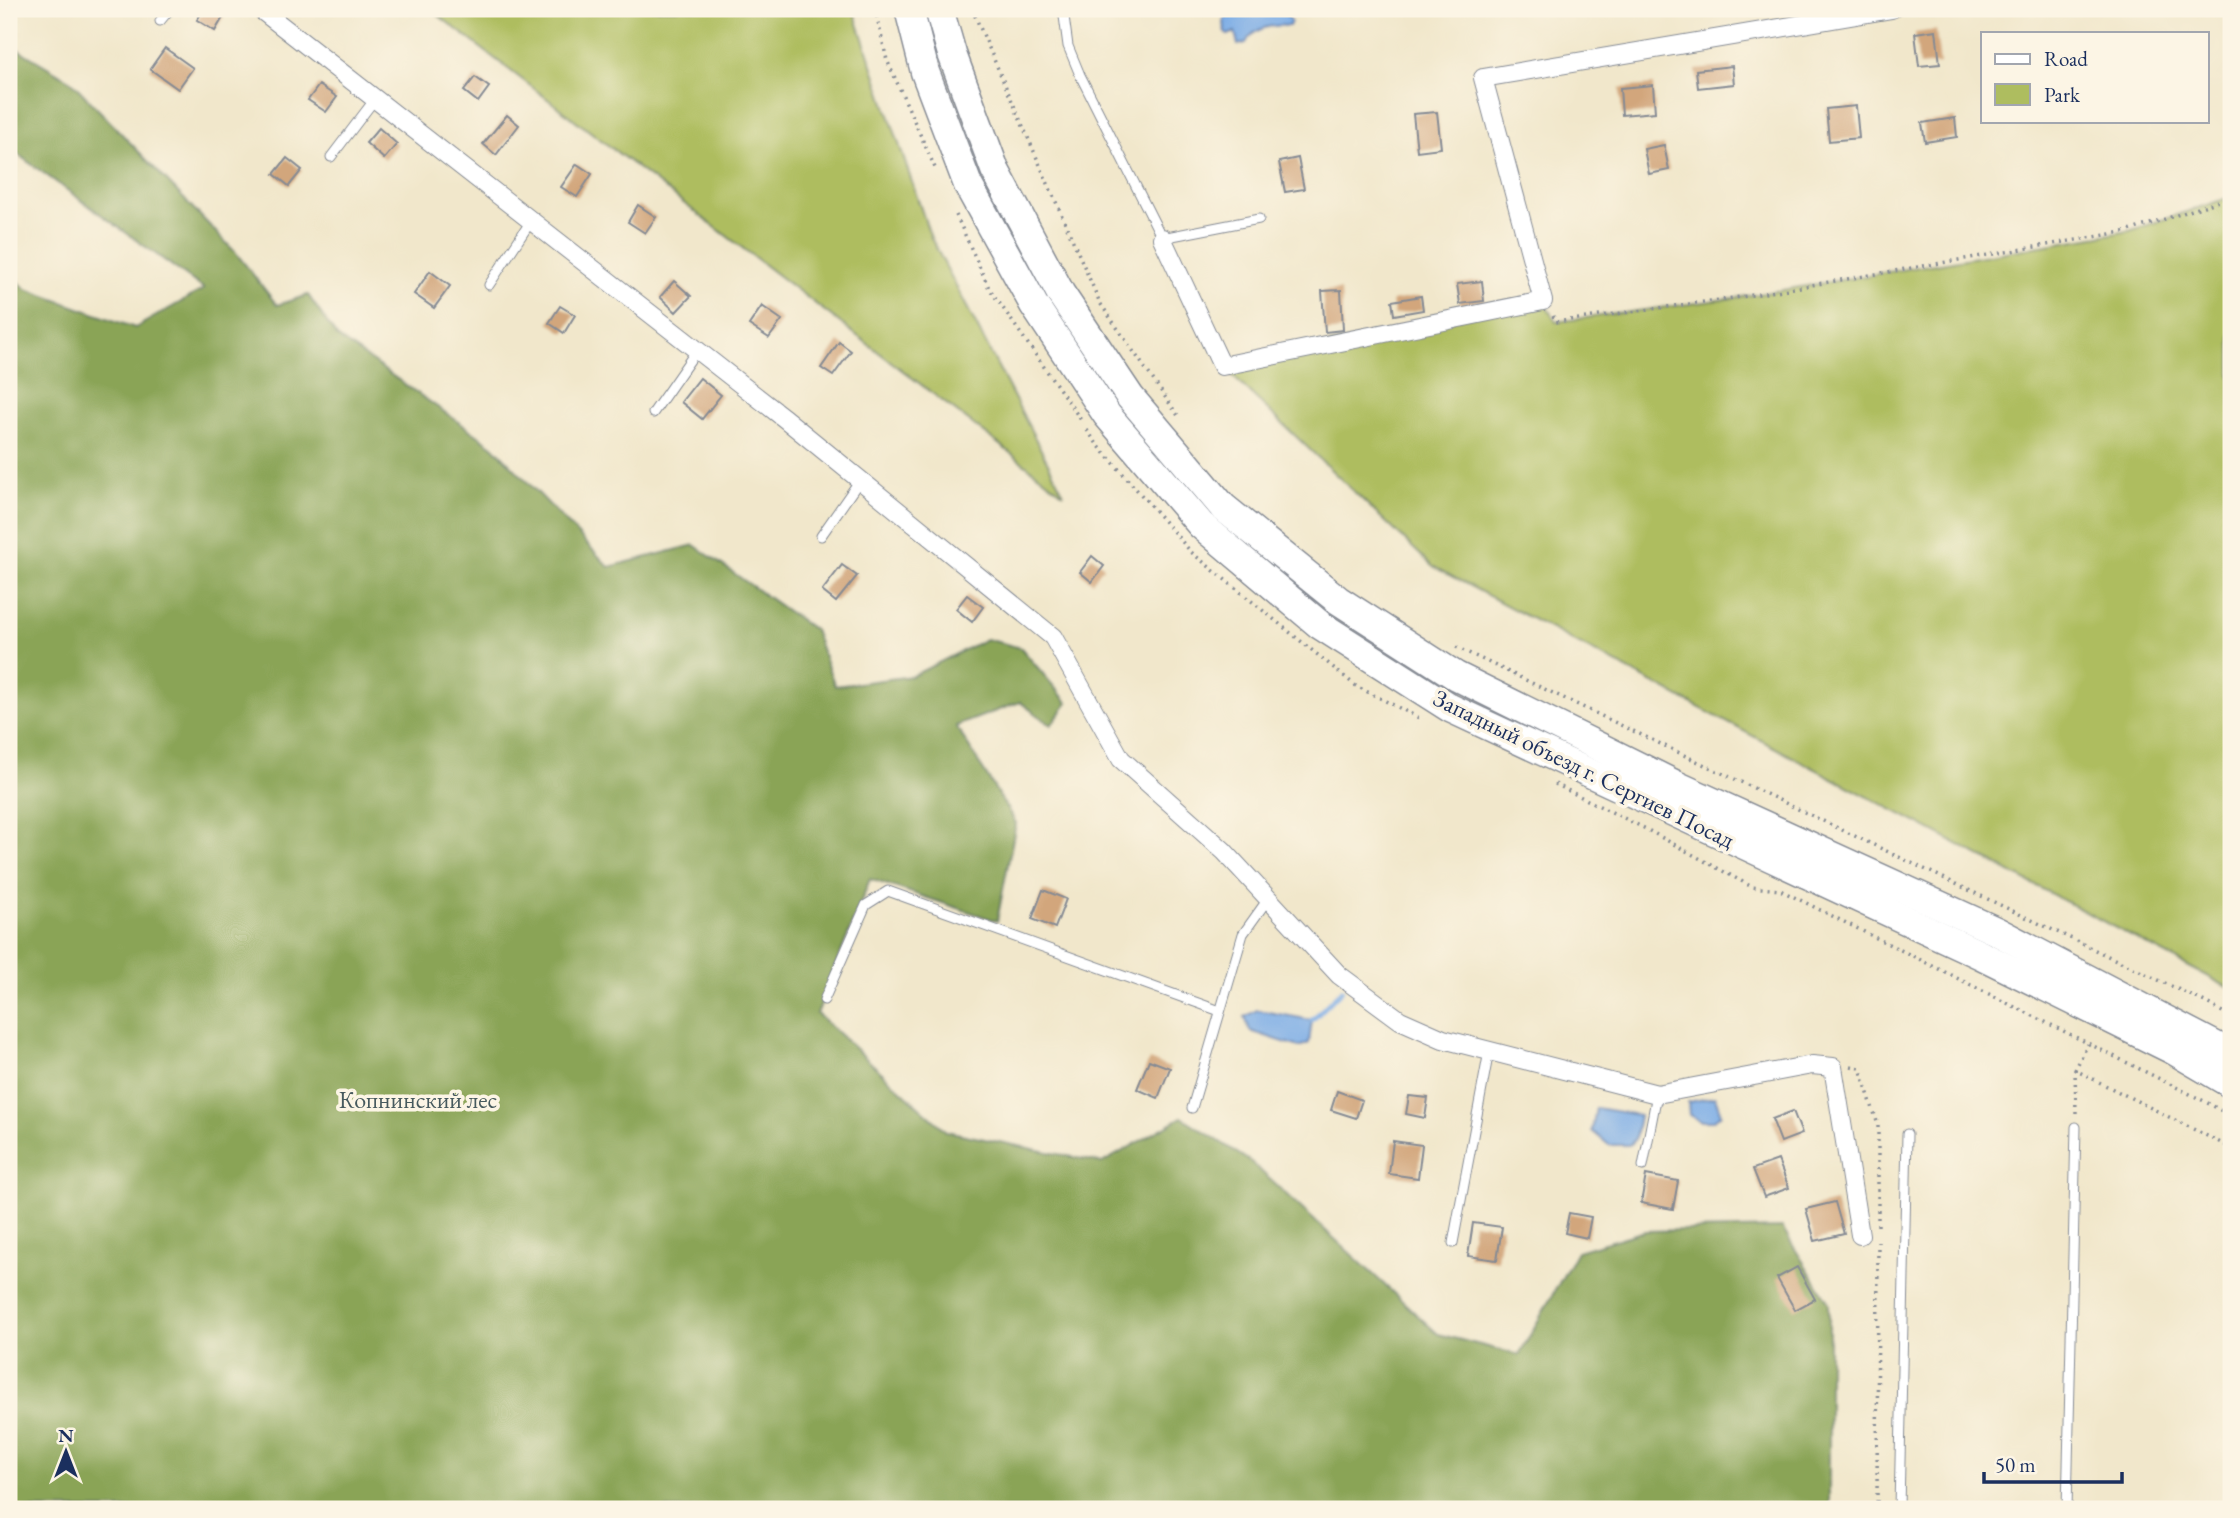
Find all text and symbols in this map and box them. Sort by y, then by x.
legend [1981,32,2208,122]
text: Road [2044,45,2088,72]
text: Park [2044,81,2081,108]
street label: Западный объезд г. Сергиев Посад [1429,682,1740,855]
park label: Копнинский лес [339,1084,497,1115]
north arrow [32,1416,102,1486]
text: N [58,1423,74,1448]
scale bar [1984,1441,2123,1485]
text: 50 m [1995,1451,2036,1478]

